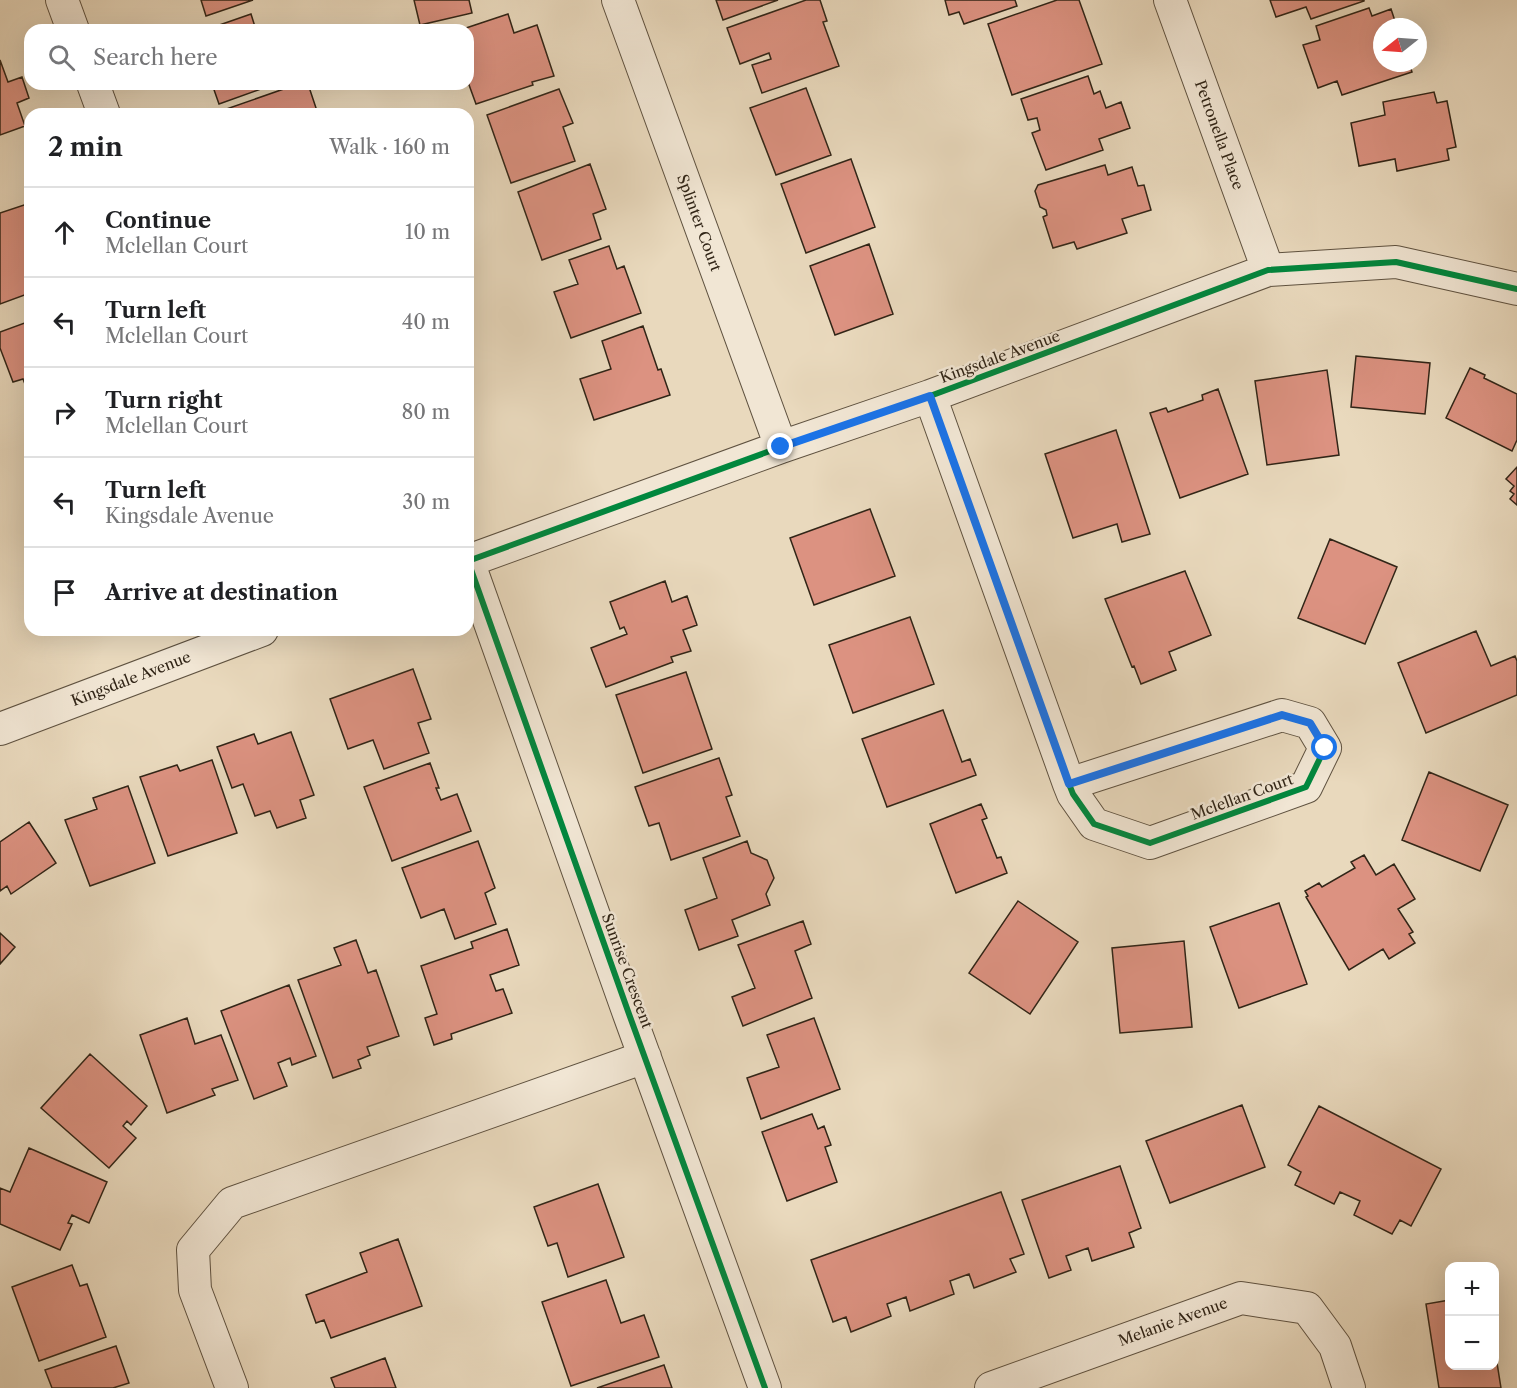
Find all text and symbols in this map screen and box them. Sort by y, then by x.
north arrow [1373,18,1427,72]
search box [24,24,474,90]
icon: search [45,41,78,74]
text: Search here [93,44,218,71]
street label: Petronella Place [1191,77,1248,192]
text: 2 min [48,131,123,163]
text: Walk · 160 m [329,135,450,159]
street label: Splinter Court [673,172,726,275]
text: Continue [105,207,211,234]
icon: ahead [48,216,81,249]
text: 10 m [405,220,450,244]
text: Mclellan Court [105,234,248,258]
text: Turn left [105,297,206,324]
icon: left [48,306,81,339]
text: 40 m [402,310,450,334]
text: Mclellan Court [105,324,248,348]
street label: Kingsdale Avenue [937,326,1063,387]
text: Turn right [105,387,223,414]
icon: right [48,396,81,429]
text: 80 m [402,400,450,424]
text: Mclellan Court [105,414,248,438]
route end [767,433,793,459]
text: Turn left [105,477,206,504]
icon: left [48,486,81,519]
text: 30 m [402,490,450,514]
text: Kingsdale Avenue [105,504,274,528]
icon: arrive [48,576,81,609]
text: Arrive at destination [105,579,338,606]
street label: Kingsdale Avenue [68,647,193,710]
route start [1311,734,1337,760]
street label: Mclellan Court [1188,769,1296,824]
street label: Sunrise Crescent [598,911,657,1032]
map controls [1445,1262,1499,1370]
button: + [1445,1262,1499,1316]
street label: Melanie Avenue [1116,1293,1230,1350]
button: − [1445,1316,1499,1370]

